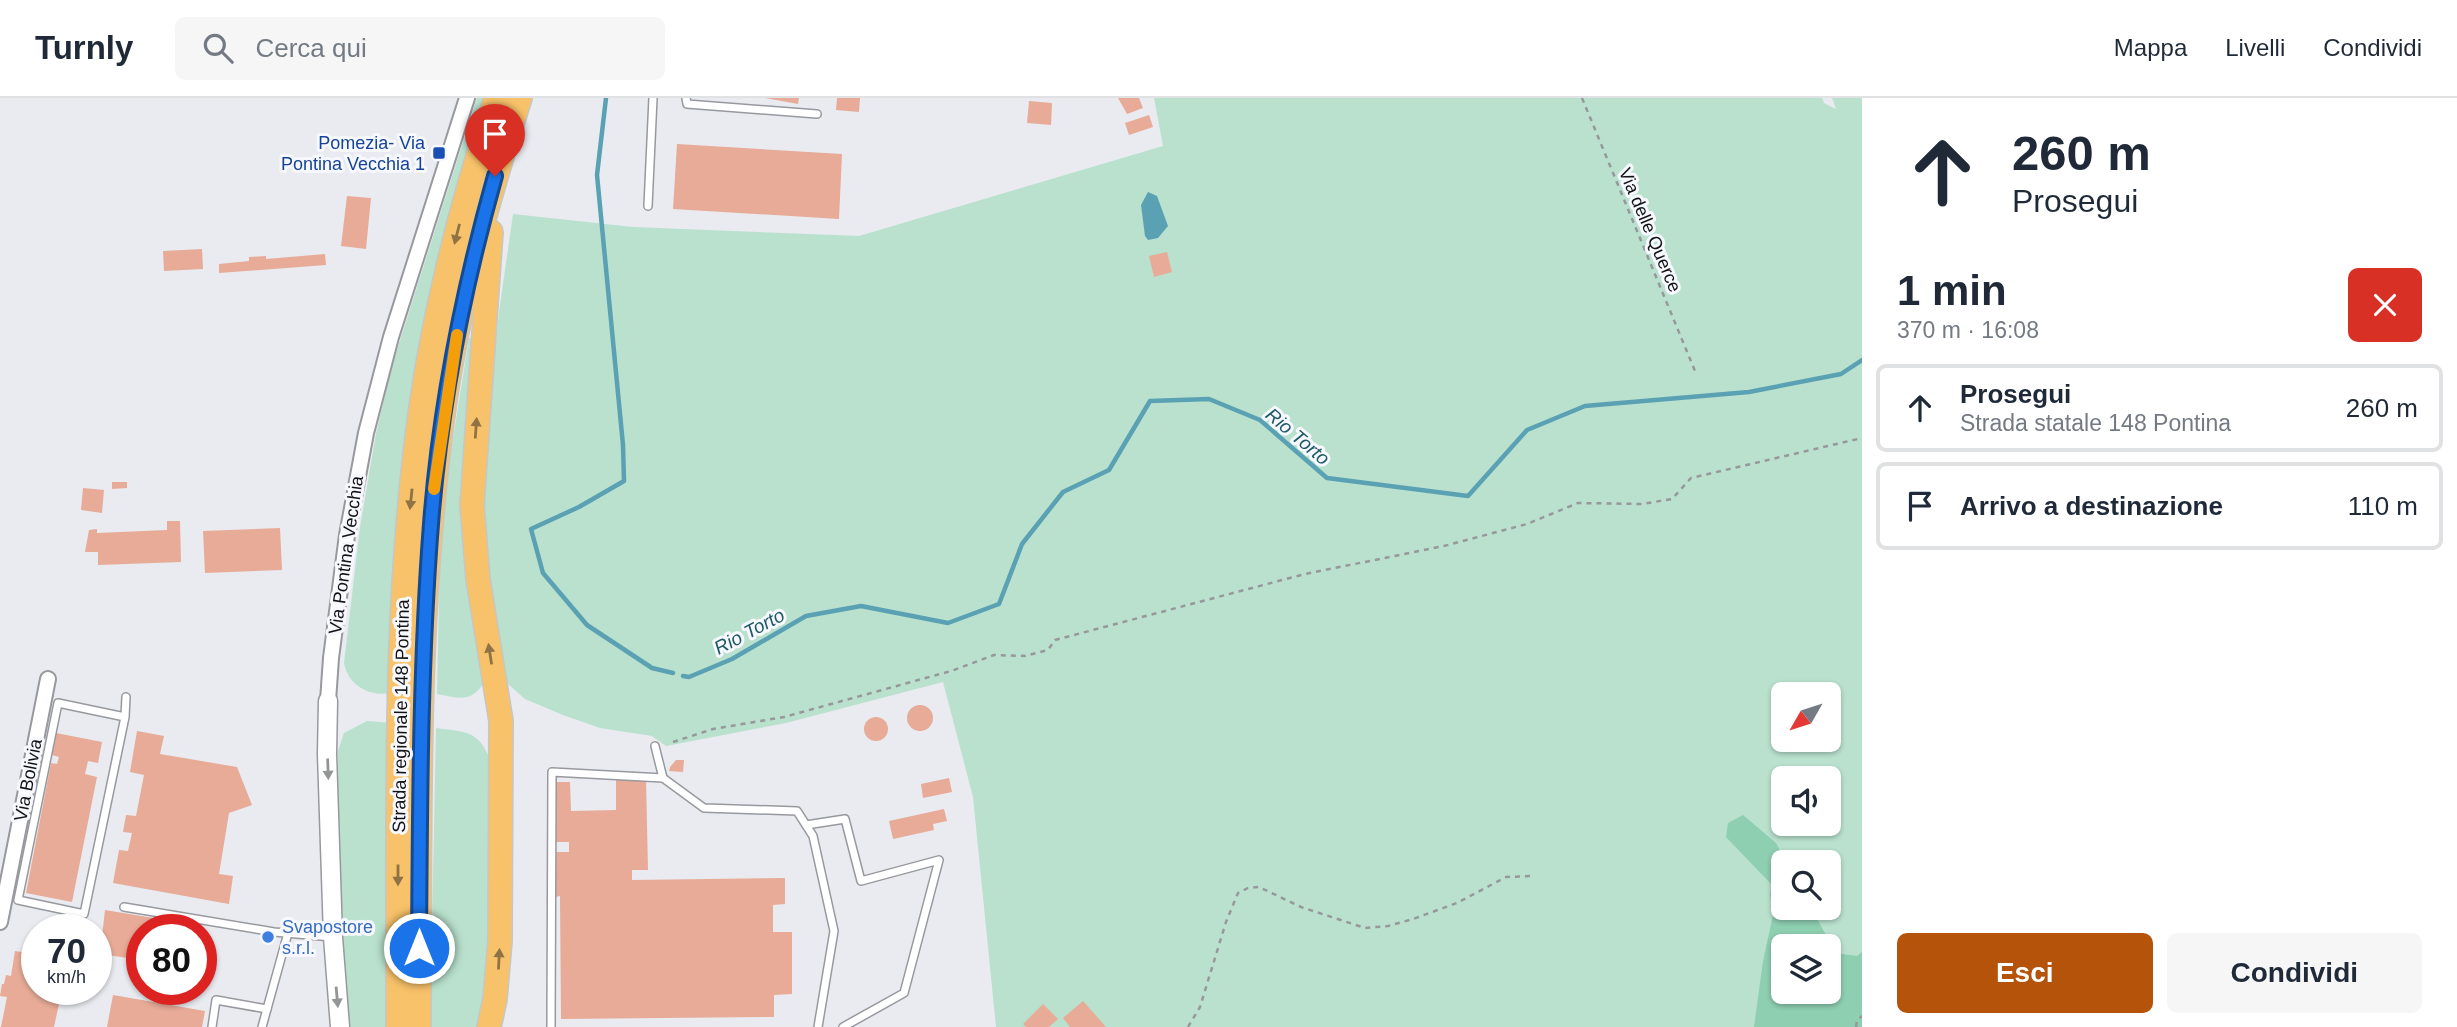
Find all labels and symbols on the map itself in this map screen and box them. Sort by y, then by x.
pin [465,104,525,176]
place label: Pomezia- Via Pontina Vecchia 1 [281,133,426,174]
marker: Pomezia- Via Pontina Vecchia 1 [431,145,447,161]
street label: Via delle Querce [1615,165,1685,295]
one-way arrow [451,223,462,245]
water label: Rio Torto [1262,404,1334,469]
one-way arrow [471,417,482,439]
street label: Via Pontina Vecchia [325,474,367,636]
one-way arrow [405,488,416,510]
street label: Strada regionale 148 Pontina [389,598,413,833]
water label: Rio Torto [711,604,788,659]
one-way arrow [484,643,495,665]
north arrow [1771,682,1841,752]
street label: Via Bolivia [10,736,46,823]
one-way arrow [322,759,334,781]
one-way arrow [393,865,404,887]
position arrow [382,911,456,985]
speed limit sign: 80 [126,914,217,1005]
place label: Svapostore s.r.l. [282,917,373,958]
marker: Svapostore s.r.l. [260,929,276,945]
one-way arrow [493,948,504,970]
one-way arrow [332,986,343,1008]

